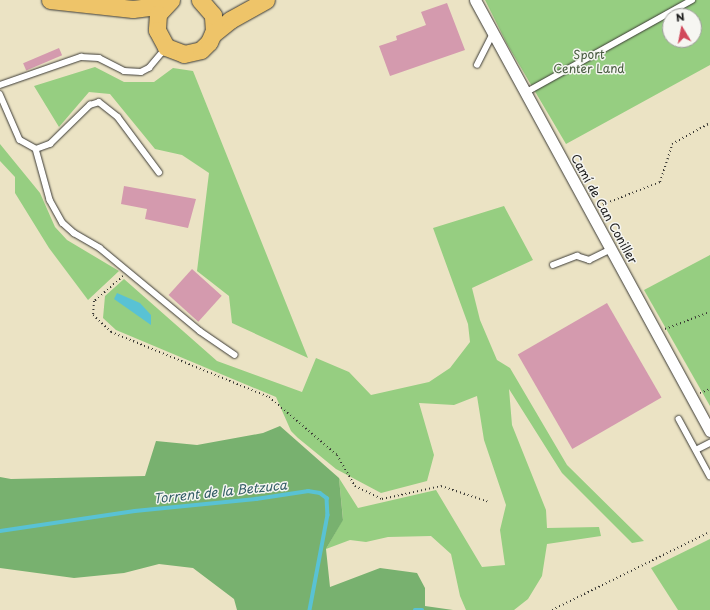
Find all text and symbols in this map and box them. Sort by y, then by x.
north arrow [662,8,702,48]
text: N [674,8,686,26]
park label: Sport Center Land [553,48,625,76]
street label: Camí de Can Coniller [568,151,640,267]
water label: Torrent de la Betzuca [152,477,288,507]

